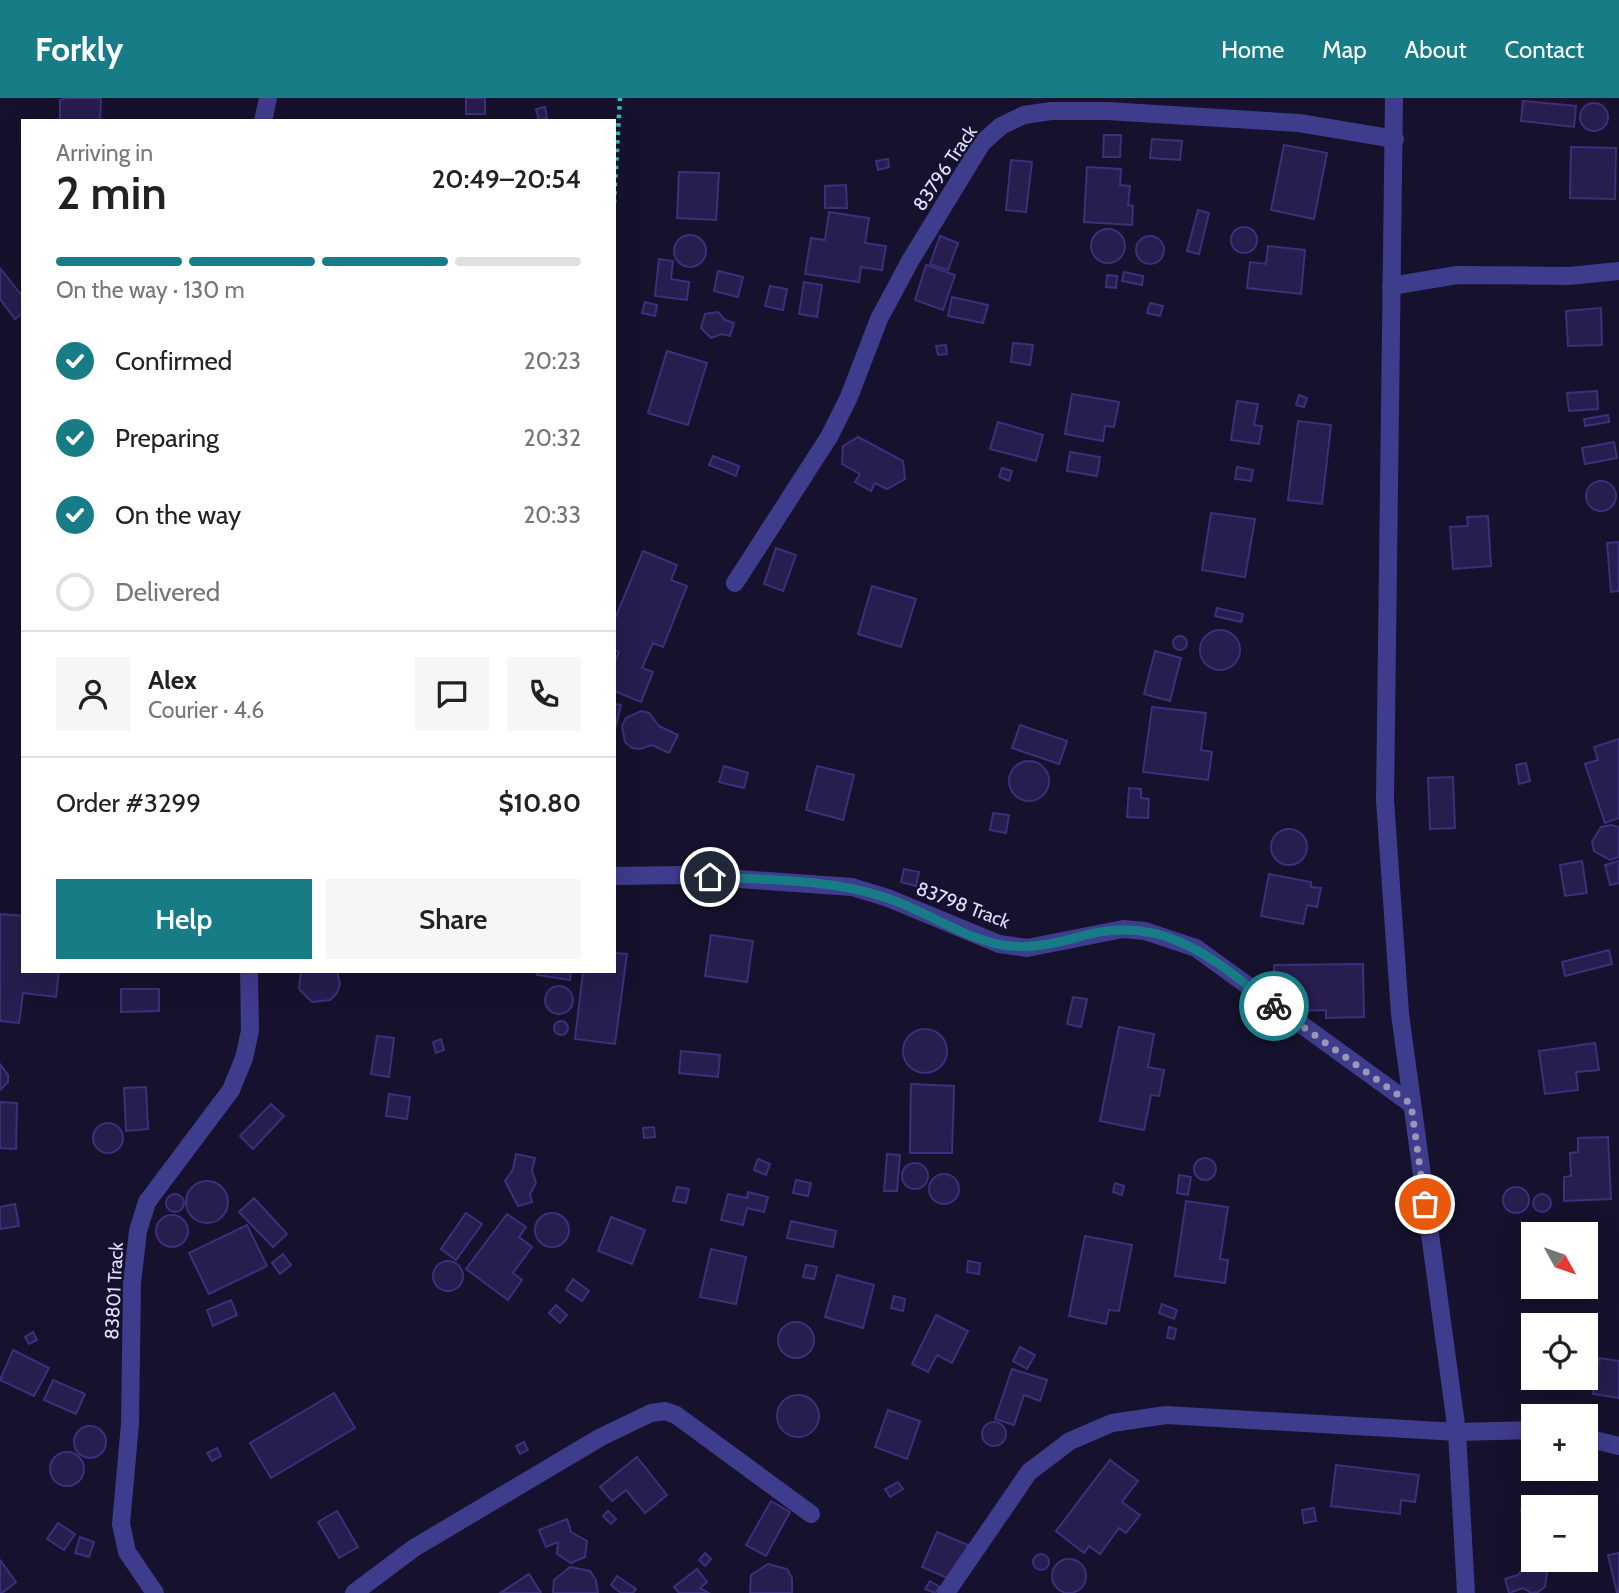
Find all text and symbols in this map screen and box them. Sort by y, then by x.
text: Forkly [35,29,123,69]
text: Home [1221,35,1284,64]
text: Map [1322,35,1367,64]
text: About [1405,35,1467,64]
text: Contact [1505,35,1584,64]
street label: 83796 Track [908,121,982,215]
text: Arriving in [56,139,153,167]
text: 20:49–20:54 [432,163,581,195]
text: 2 min [56,165,167,221]
text: On the way · 130 m [56,276,245,304]
icon: check [56,342,94,380]
text: Confirmed [115,345,232,377]
text: 20:23 [524,347,581,375]
icon: check [56,419,94,457]
text: Preparing [115,422,219,454]
text: 20:32 [524,424,581,452]
icon: check [56,496,94,534]
text: On the way [115,499,241,531]
text: 20:33 [523,501,581,529]
text: Delivered [115,576,220,608]
button: person [56,657,130,731]
button: chat [415,657,489,731]
button: phone [507,657,581,731]
text: Alex [148,664,197,696]
text: Courier · 4.6 [148,696,264,724]
text: Order #3299 [56,787,201,819]
text: $10.80 [498,787,581,819]
pin [680,847,740,907]
icon: home [691,858,729,896]
street label: 83798 Track [913,877,1014,934]
button: Help [56,879,312,959]
button: Share [326,879,581,959]
courier [1239,971,1309,1041]
icon: bike [1255,987,1293,1025]
pin [1395,1174,1455,1234]
icon: bag [1406,1185,1444,1223]
north arrow [1521,1222,1598,1298]
map controls [1521,1222,1598,1572]
street label: 83801 Track [100,1241,128,1340]
button: locate [1521,1313,1598,1390]
button: + [1521,1404,1598,1481]
button: − [1521,1495,1598,1572]

